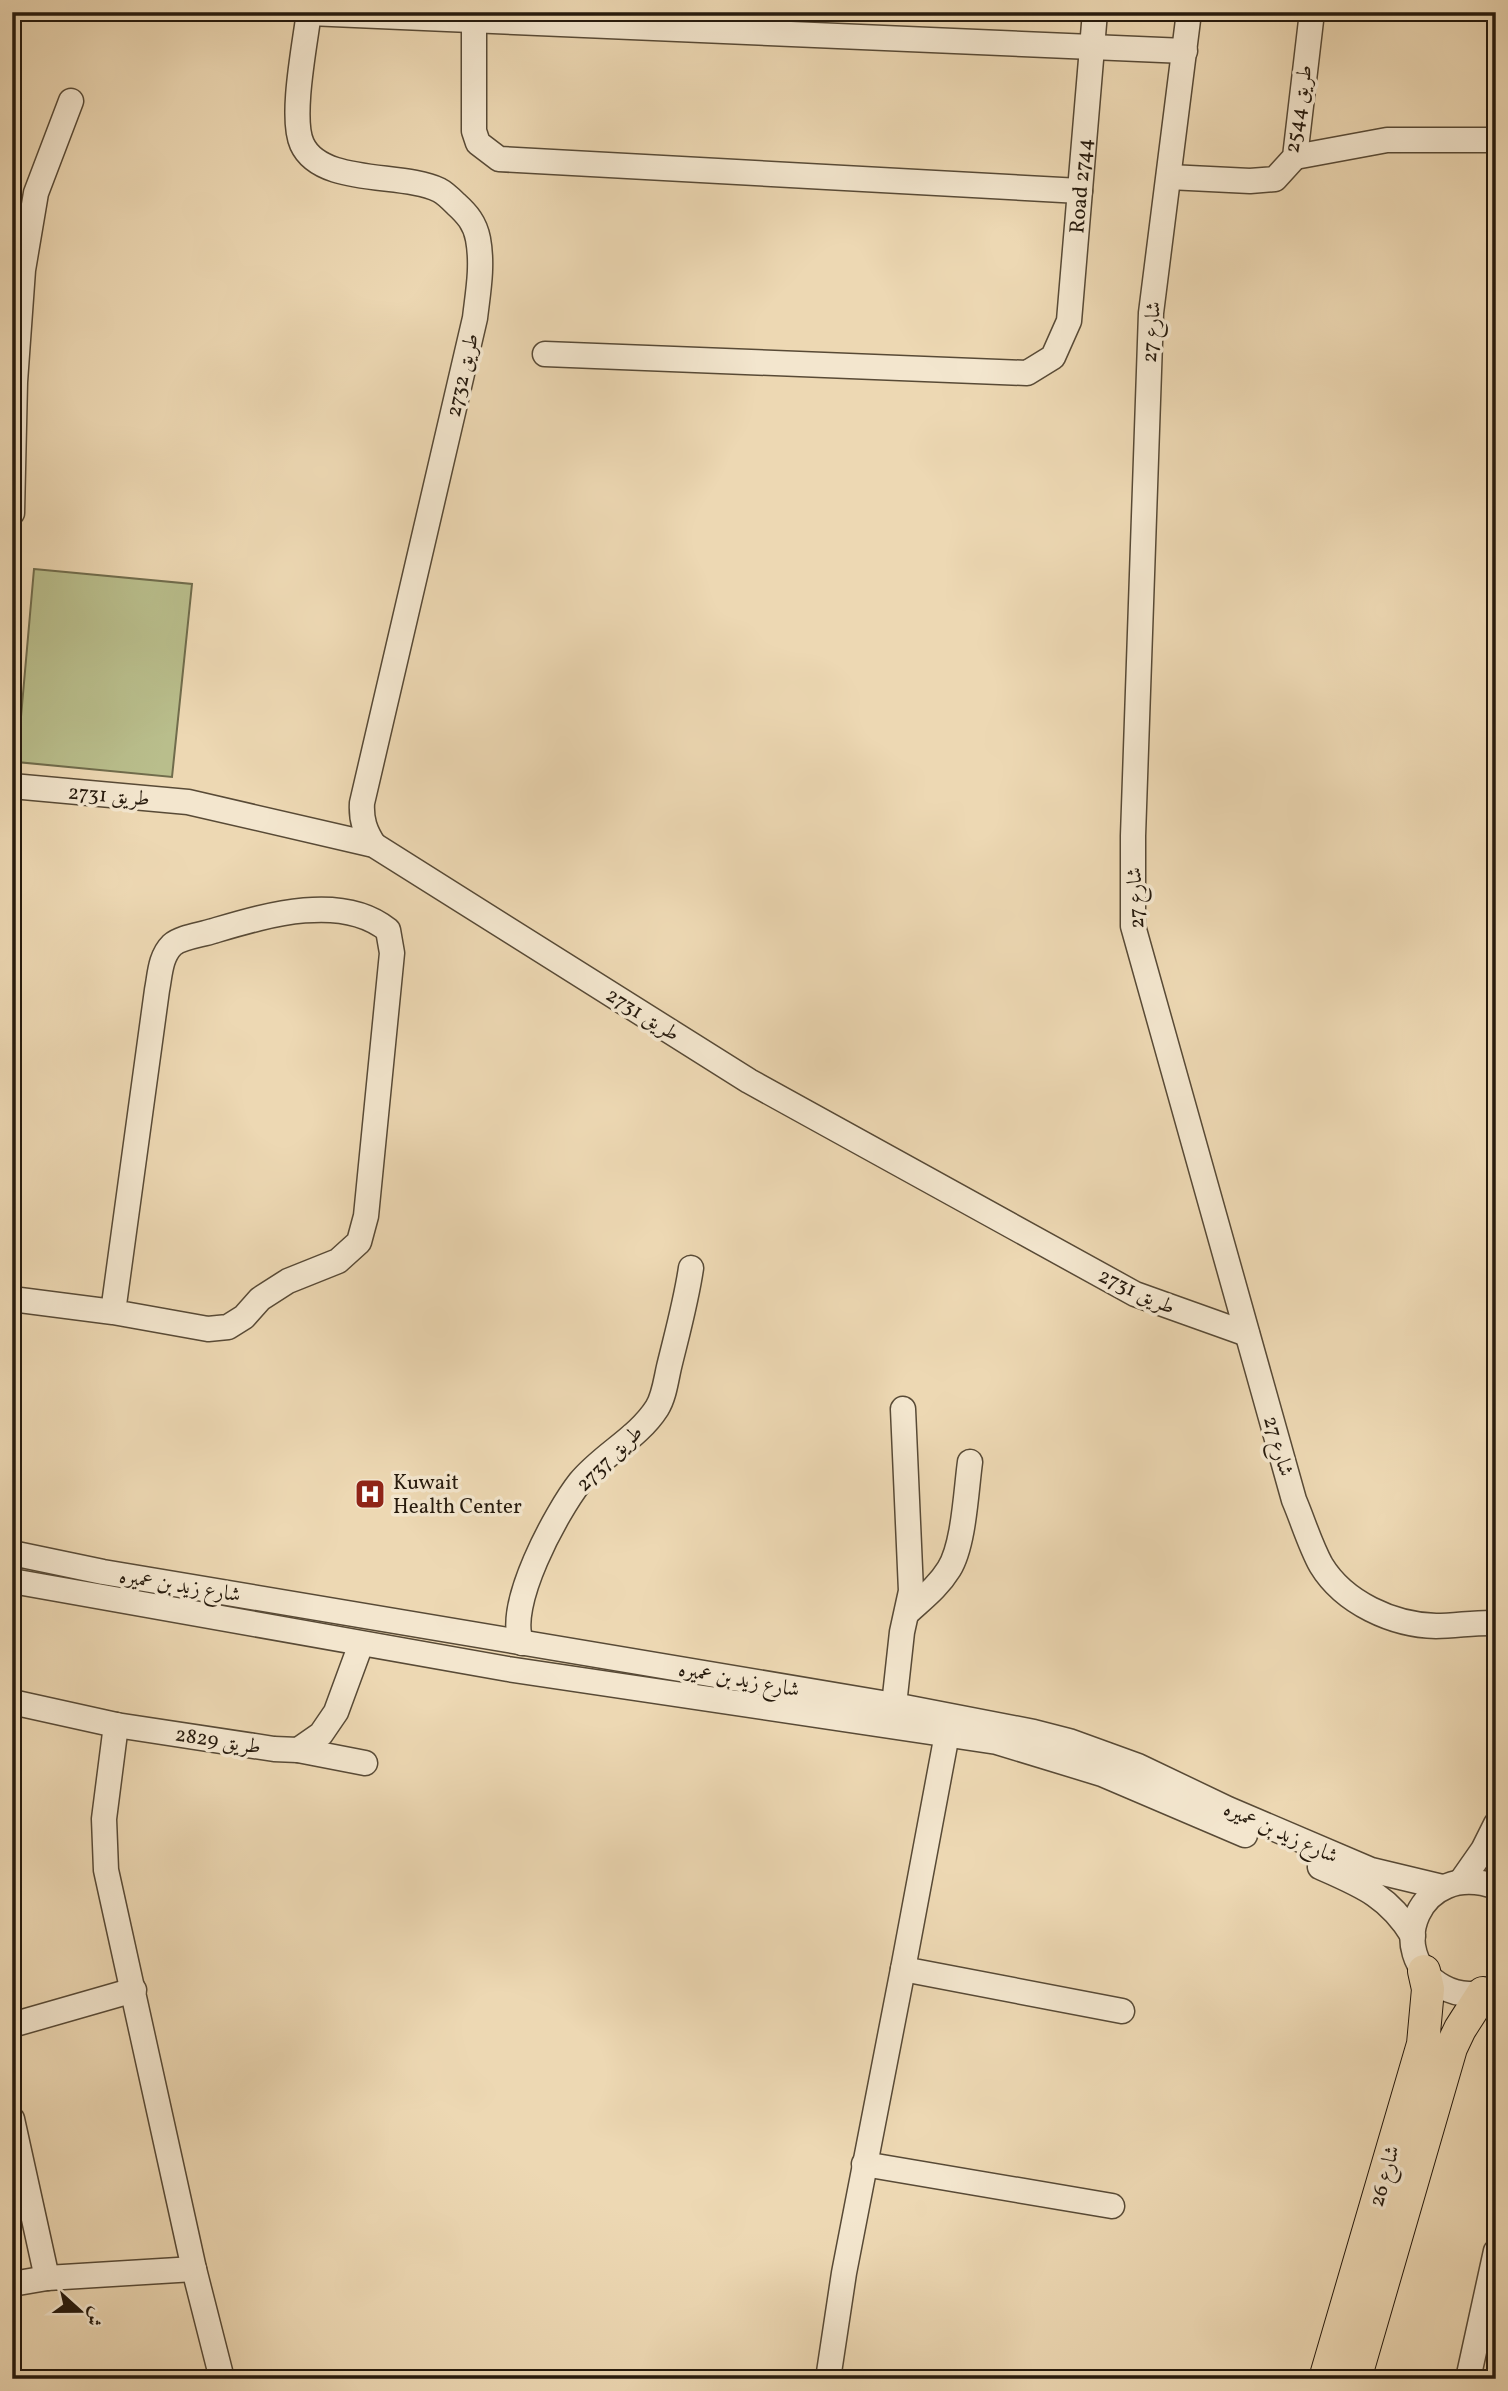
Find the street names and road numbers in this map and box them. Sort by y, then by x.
street label: طريق 2544 [1278,63,1321,155]
street label: Road 2744 [1063,137,1100,235]
street label: شارع 27 [1136,300,1171,364]
street label: طريق 2732 [440,331,487,420]
street label: طريق 2731 [67,778,151,815]
street label: شارع 27 [1120,866,1155,929]
street label: طريق 2731 [600,981,685,1049]
street label: طريق 2731 [1093,1262,1180,1323]
street label: شارع 27 [1253,1413,1300,1481]
street label: طريق 2737 [570,1419,650,1499]
street label: شارع زيد بن عميره [117,1563,243,1612]
street label: شارع زيد بن عميره [675,1656,802,1707]
street label: طريق 2829 [173,1720,263,1763]
street label: شارع زيد بن عميره [1218,1795,1342,1873]
street label: شارع 26 [1363,2142,1410,2211]

